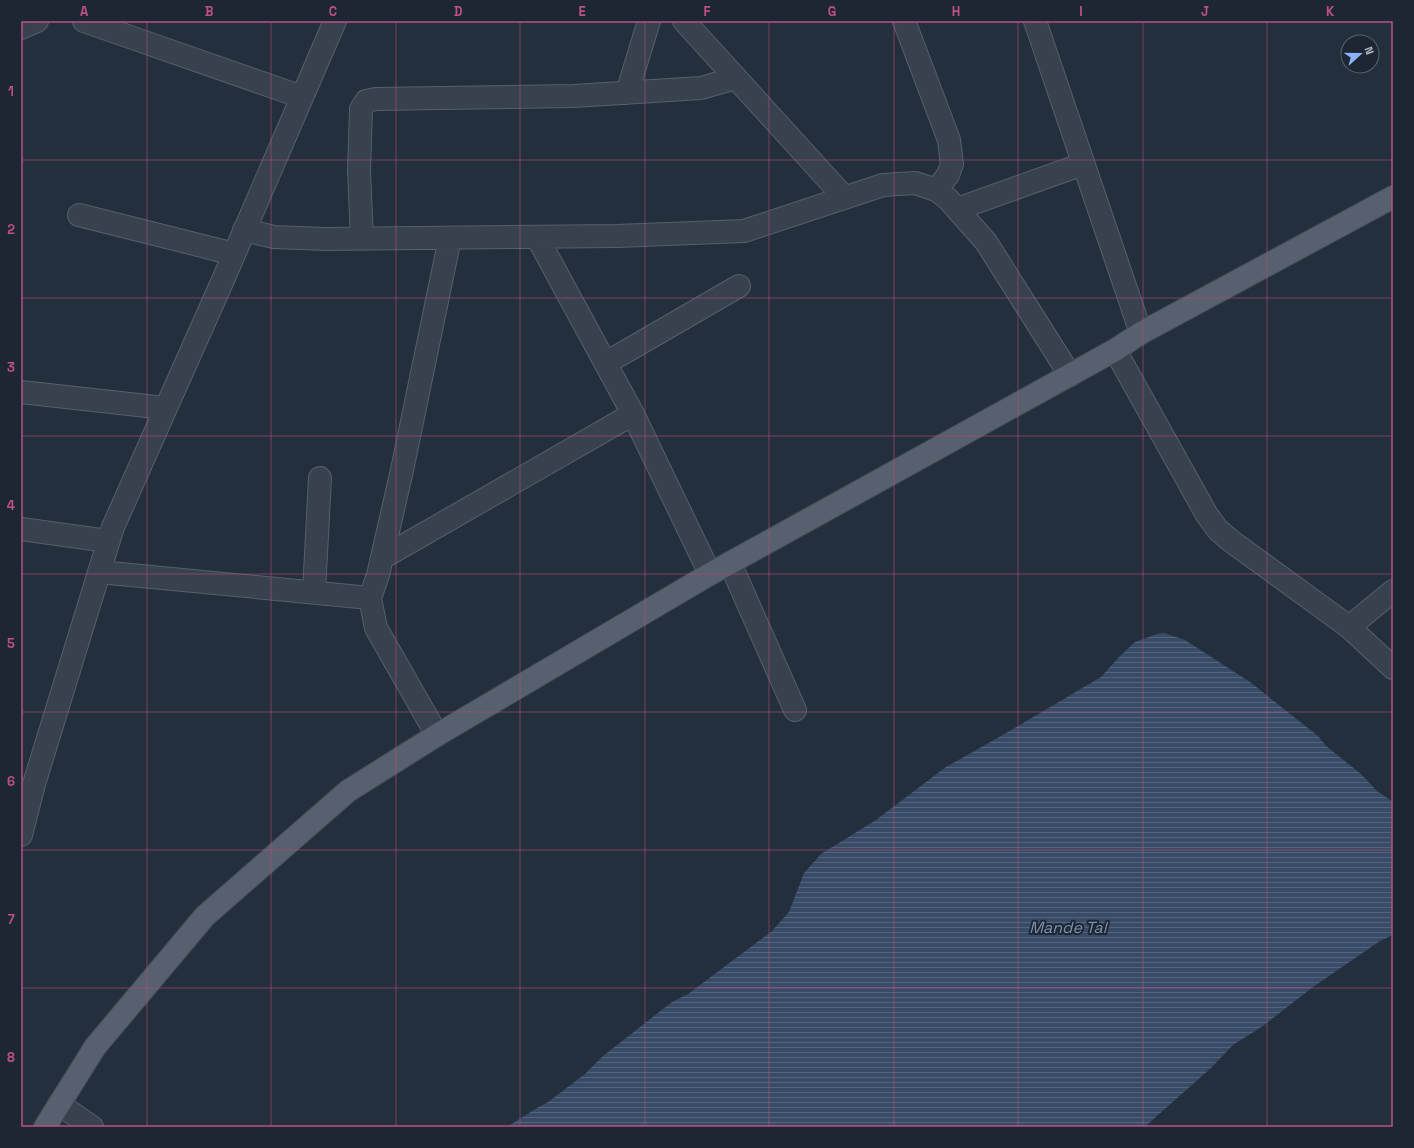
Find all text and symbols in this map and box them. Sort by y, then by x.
text: A [80,3,89,20]
text: B [205,3,214,20]
text: C [329,3,337,20]
text: D [454,3,463,20]
text: E [578,3,586,20]
text: F [704,3,711,20]
text: G [828,3,836,20]
text: H [952,3,960,20]
text: I [1079,3,1083,20]
text: J [1201,3,1209,20]
text: K [1326,3,1335,20]
north arrow [1340,34,1380,74]
text: N [1361,44,1377,56]
text: 1 [8,83,14,100]
text: 2 [7,221,15,238]
text: 3 [7,359,15,376]
text: 4 [7,497,15,514]
text: 5 [7,635,15,652]
text: 6 [7,773,15,790]
text: 7 [7,911,15,928]
water label: Mande Tal [1029,917,1109,938]
text: 8 [7,1049,15,1066]

